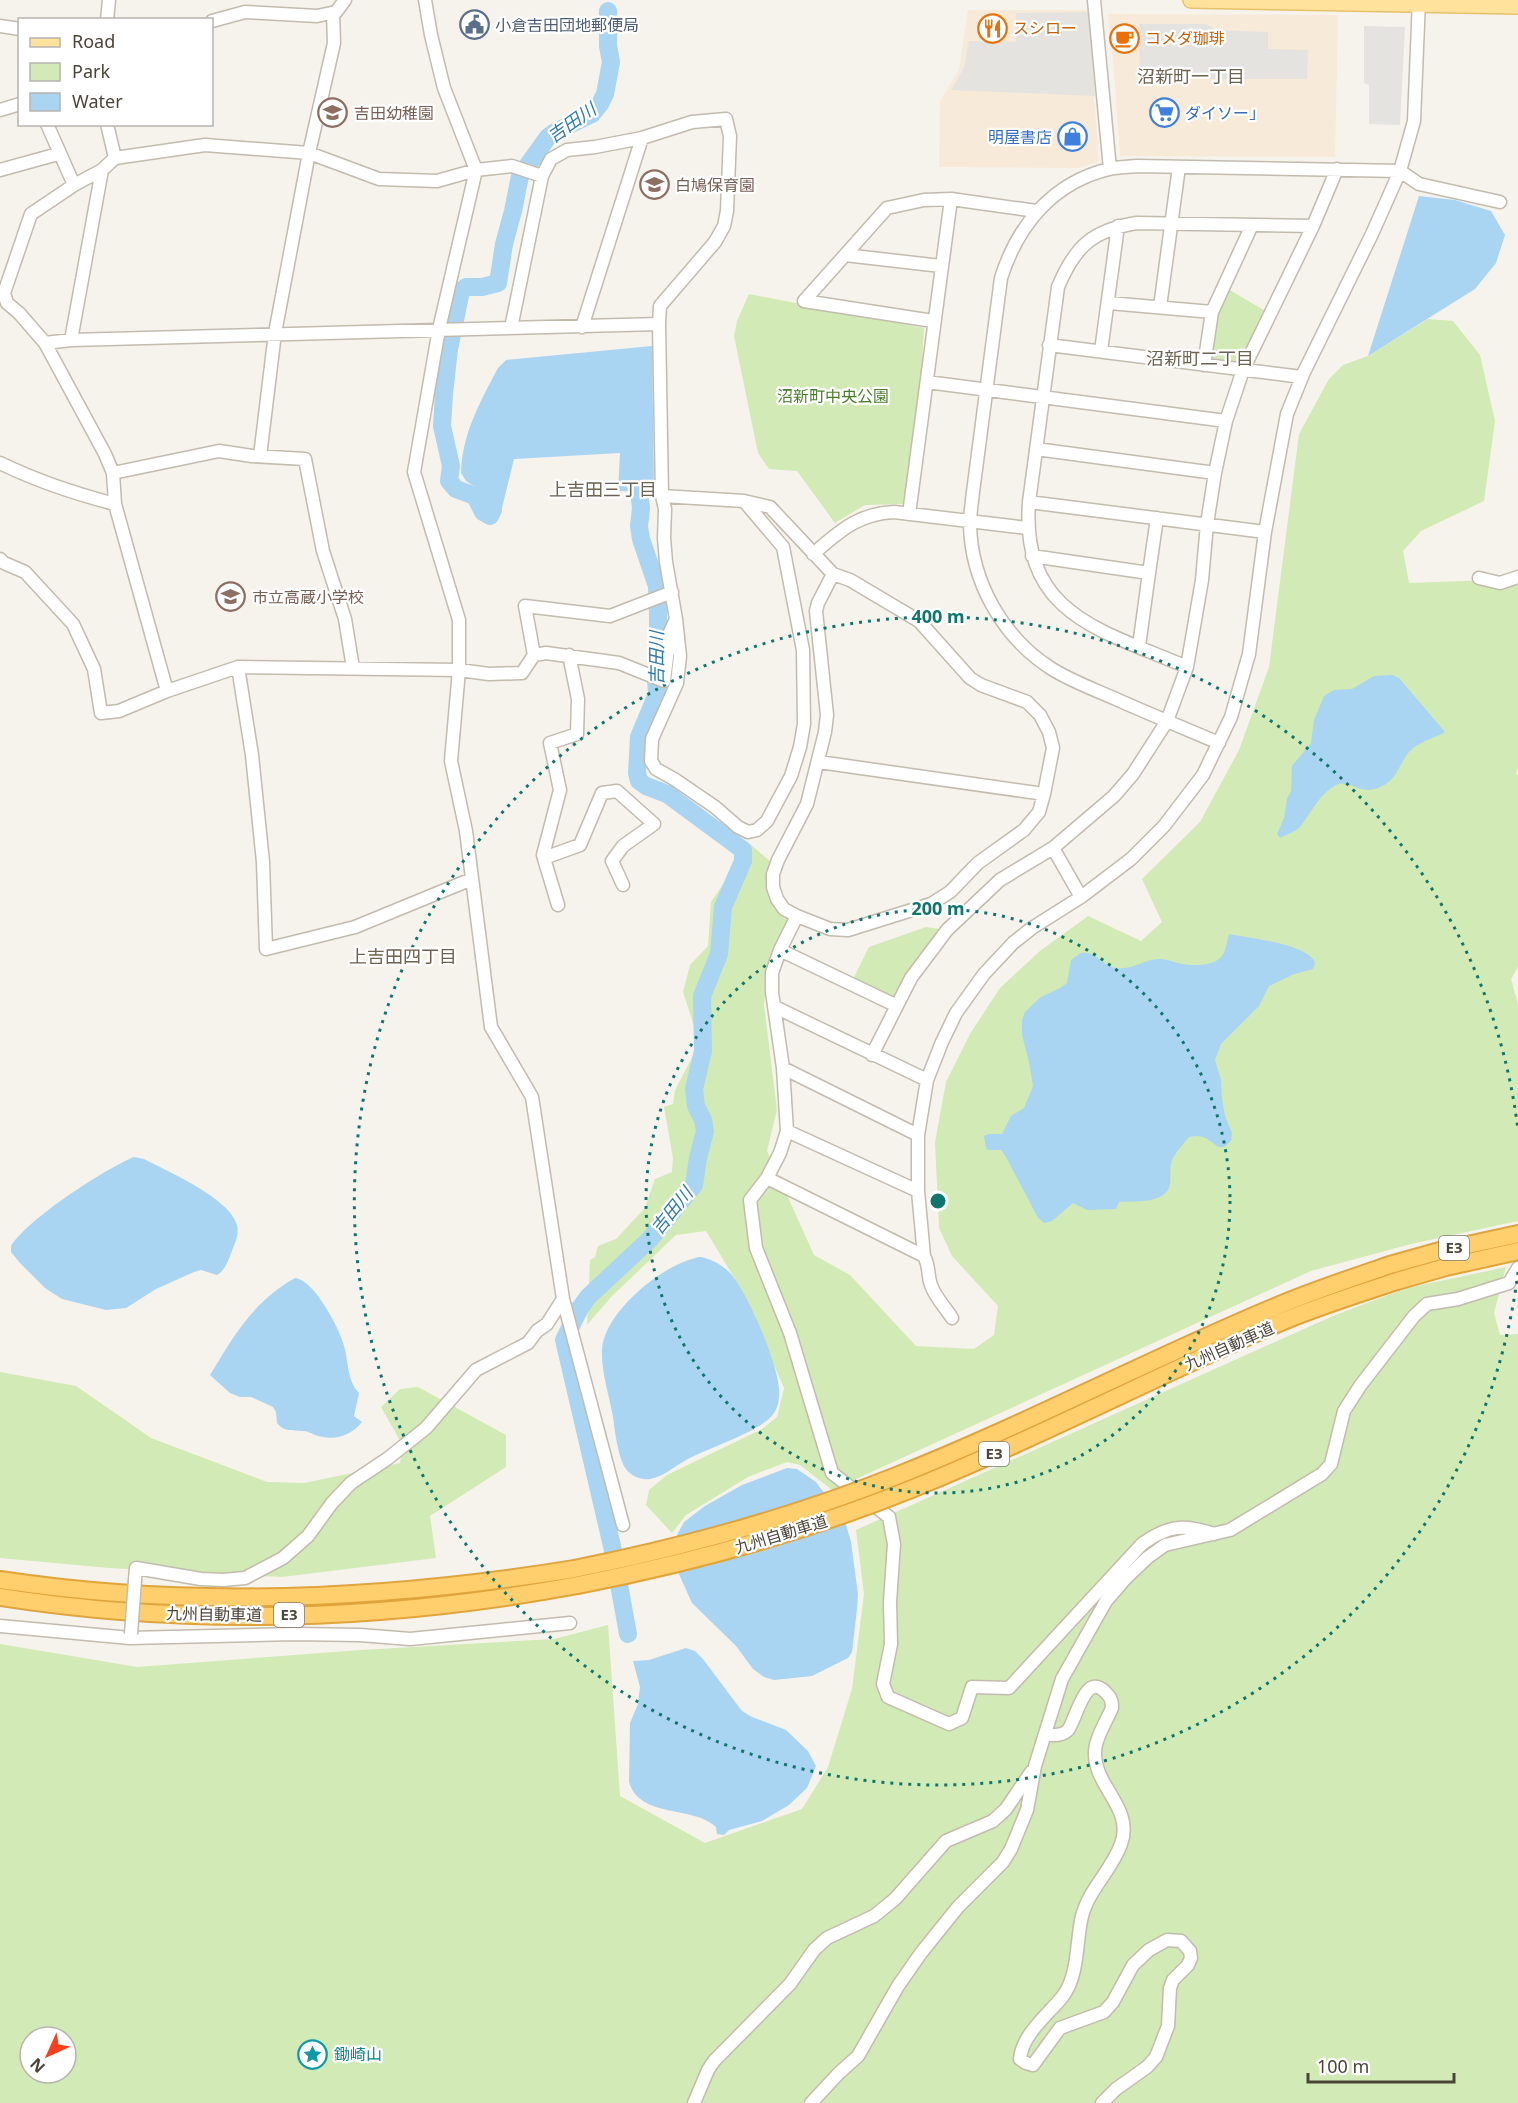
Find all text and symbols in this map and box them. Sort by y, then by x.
public building icon: 小倉吉田団地郵便局 [458,9,490,41]
restaurant icon: スシロー [976,12,1008,44]
place label: 小倉吉田団地郵便局 [495,14,639,36]
place label: スシロー [1013,17,1077,39]
legend [18,18,213,126]
cafe icon: コメダ珈琲 [1108,22,1140,54]
place label: コメダ珈琲 [1145,27,1225,49]
text: Road [72,29,115,53]
text: Park [72,59,110,83]
district label: 沼新町一丁目 [1137,64,1245,88]
text: Water [72,89,123,113]
water label: 吉田川 [542,96,602,147]
school or university icon: 吉田幼稚園 [317,97,349,129]
supermarket icon: ダイソー」 [1148,97,1180,129]
place label: 吉田幼稚園 [354,102,434,124]
place label: ダイソー」 [1185,102,1265,124]
shop icon: 明屋書店 [1057,121,1089,153]
place label: 明屋書店 [988,126,1052,148]
school or university icon: 白鳩保育園 [638,169,670,201]
place label: 白鳩保育園 [675,174,755,196]
district label: 沼新町二丁目 [1146,346,1254,370]
park label: 沼新町中央公園 [777,385,889,407]
district label: 上吉田三丁目 [549,477,657,501]
school or university icon: 市立高蔵小学校 [215,581,247,613]
place label: 市立高蔵小学校 [252,586,364,608]
text: 400 m [911,604,965,628]
water label: 吉田川 [644,629,668,685]
text: 200 m [911,896,965,920]
district label: 上吉田四丁目 [349,944,457,968]
water label: 吉田川 [645,1180,699,1239]
centre of rings [928,1191,948,1211]
road number: E3 [1439,1236,1469,1260]
street label: 九州自動車道 [1181,1316,1277,1376]
road number: E3 [979,1442,1009,1466]
street label: 九州自動車道 [732,1509,830,1559]
street label: 九州自動車道 [166,1602,262,1626]
road number: E3 [274,1603,304,1627]
north arrow [18,2025,78,2085]
place icon: 鋤崎山 [297,2038,329,2070]
place label: 鋤崎山 [334,2043,382,2065]
scale bar [1308,2046,1454,2084]
text: N [25,2053,50,2078]
text: 100 m [1317,2054,1369,2078]

